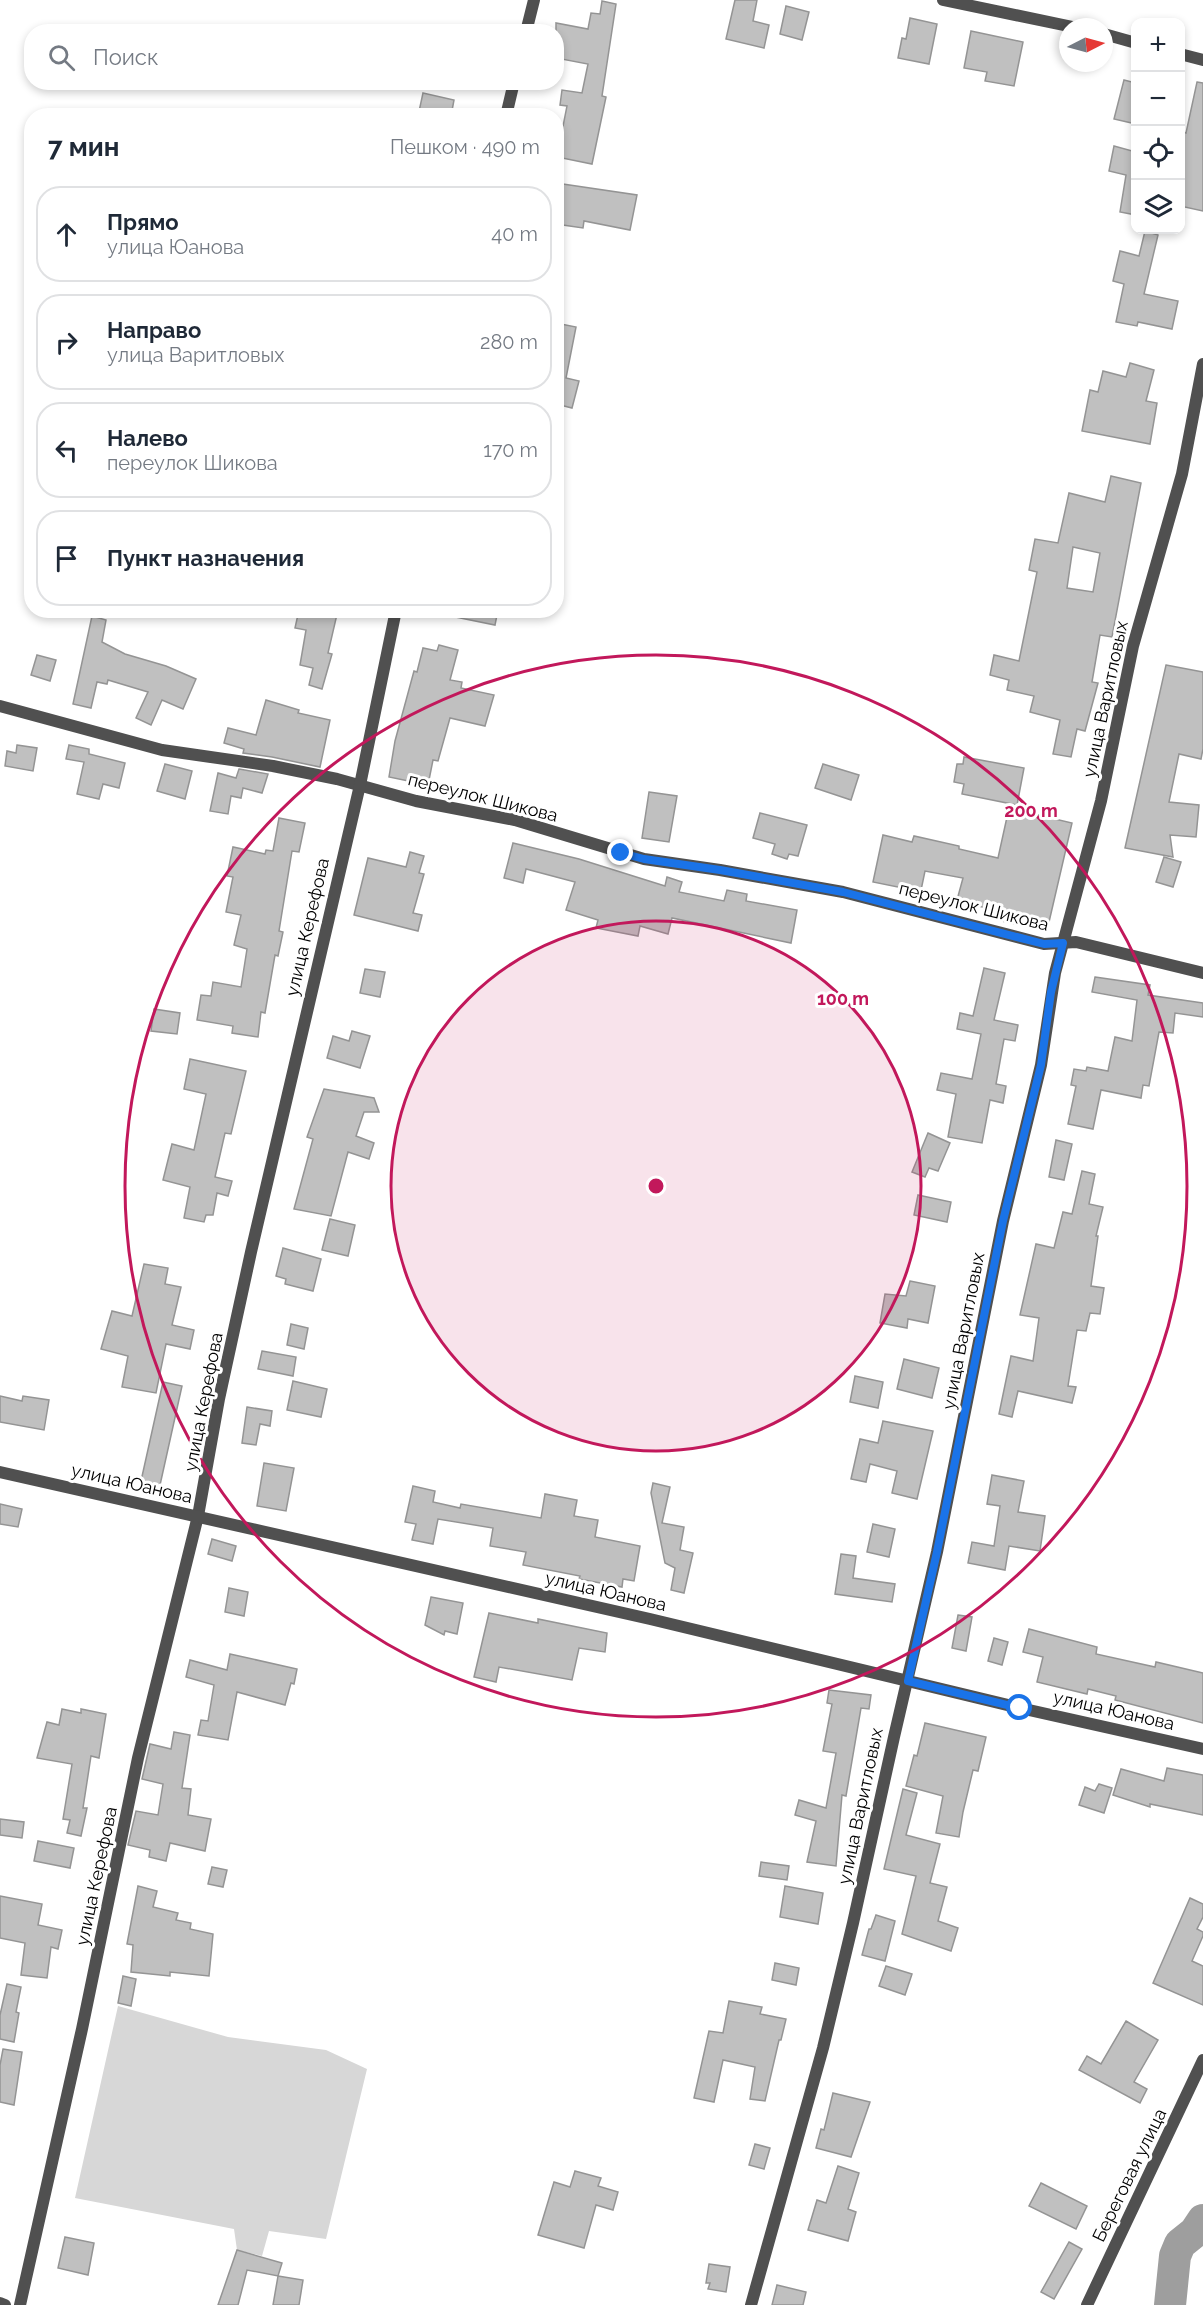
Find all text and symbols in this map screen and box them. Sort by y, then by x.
north arrow [1059,18,1113,72]
map controls [1131,18,1185,234]
button: + [1131,18,1185,72]
search box [24,24,564,90]
icon: search [45,41,78,74]
text: Поиск [93,44,158,70]
button: − [1131,72,1185,126]
button: locate [1131,126,1185,180]
text: 7 мин [48,132,119,162]
text: Пешком · 490 m [390,135,540,159]
button: layers [1131,180,1185,234]
text: Прямо [107,209,179,235]
icon: ahead [50,218,83,251]
text: 40 m [491,222,538,246]
text: улица Юанова [107,235,244,259]
text: Направо [107,317,201,343]
icon: right [50,326,83,359]
text: 280 m [480,330,538,354]
text: улица Варитловых [107,343,284,367]
text: Налево [107,425,188,451]
icon: left [50,434,83,467]
text: 170 m [483,438,538,462]
text: переулок Шикова [107,451,278,475]
icon: arrive [50,542,83,575]
text: Пункт назначения [107,545,304,571]
street label: улица Варитловых [1078,619,1132,779]
street label: переулок Шикова [406,768,560,826]
text: 200 m [1004,800,1058,821]
route end [607,839,633,865]
street label: улица Керефова [281,856,333,998]
street label: переулок Шикова [897,877,1051,935]
text: 100 m [817,988,869,1009]
centre of rings [646,1176,666,1196]
street label: улица Варитловых [937,1251,989,1411]
street label: улица Керефова [179,1331,227,1473]
street label: улица Юанова [69,1459,195,1507]
street label: улица Юанова [543,1567,669,1615]
street label: улица Юанова [1051,1686,1177,1734]
route start [1006,1694,1032,1720]
street label: улица Варитловых [833,1726,887,1886]
street label: улица Керефова [71,1805,121,1947]
street label: Береговая улица [1088,2105,1170,2245]

